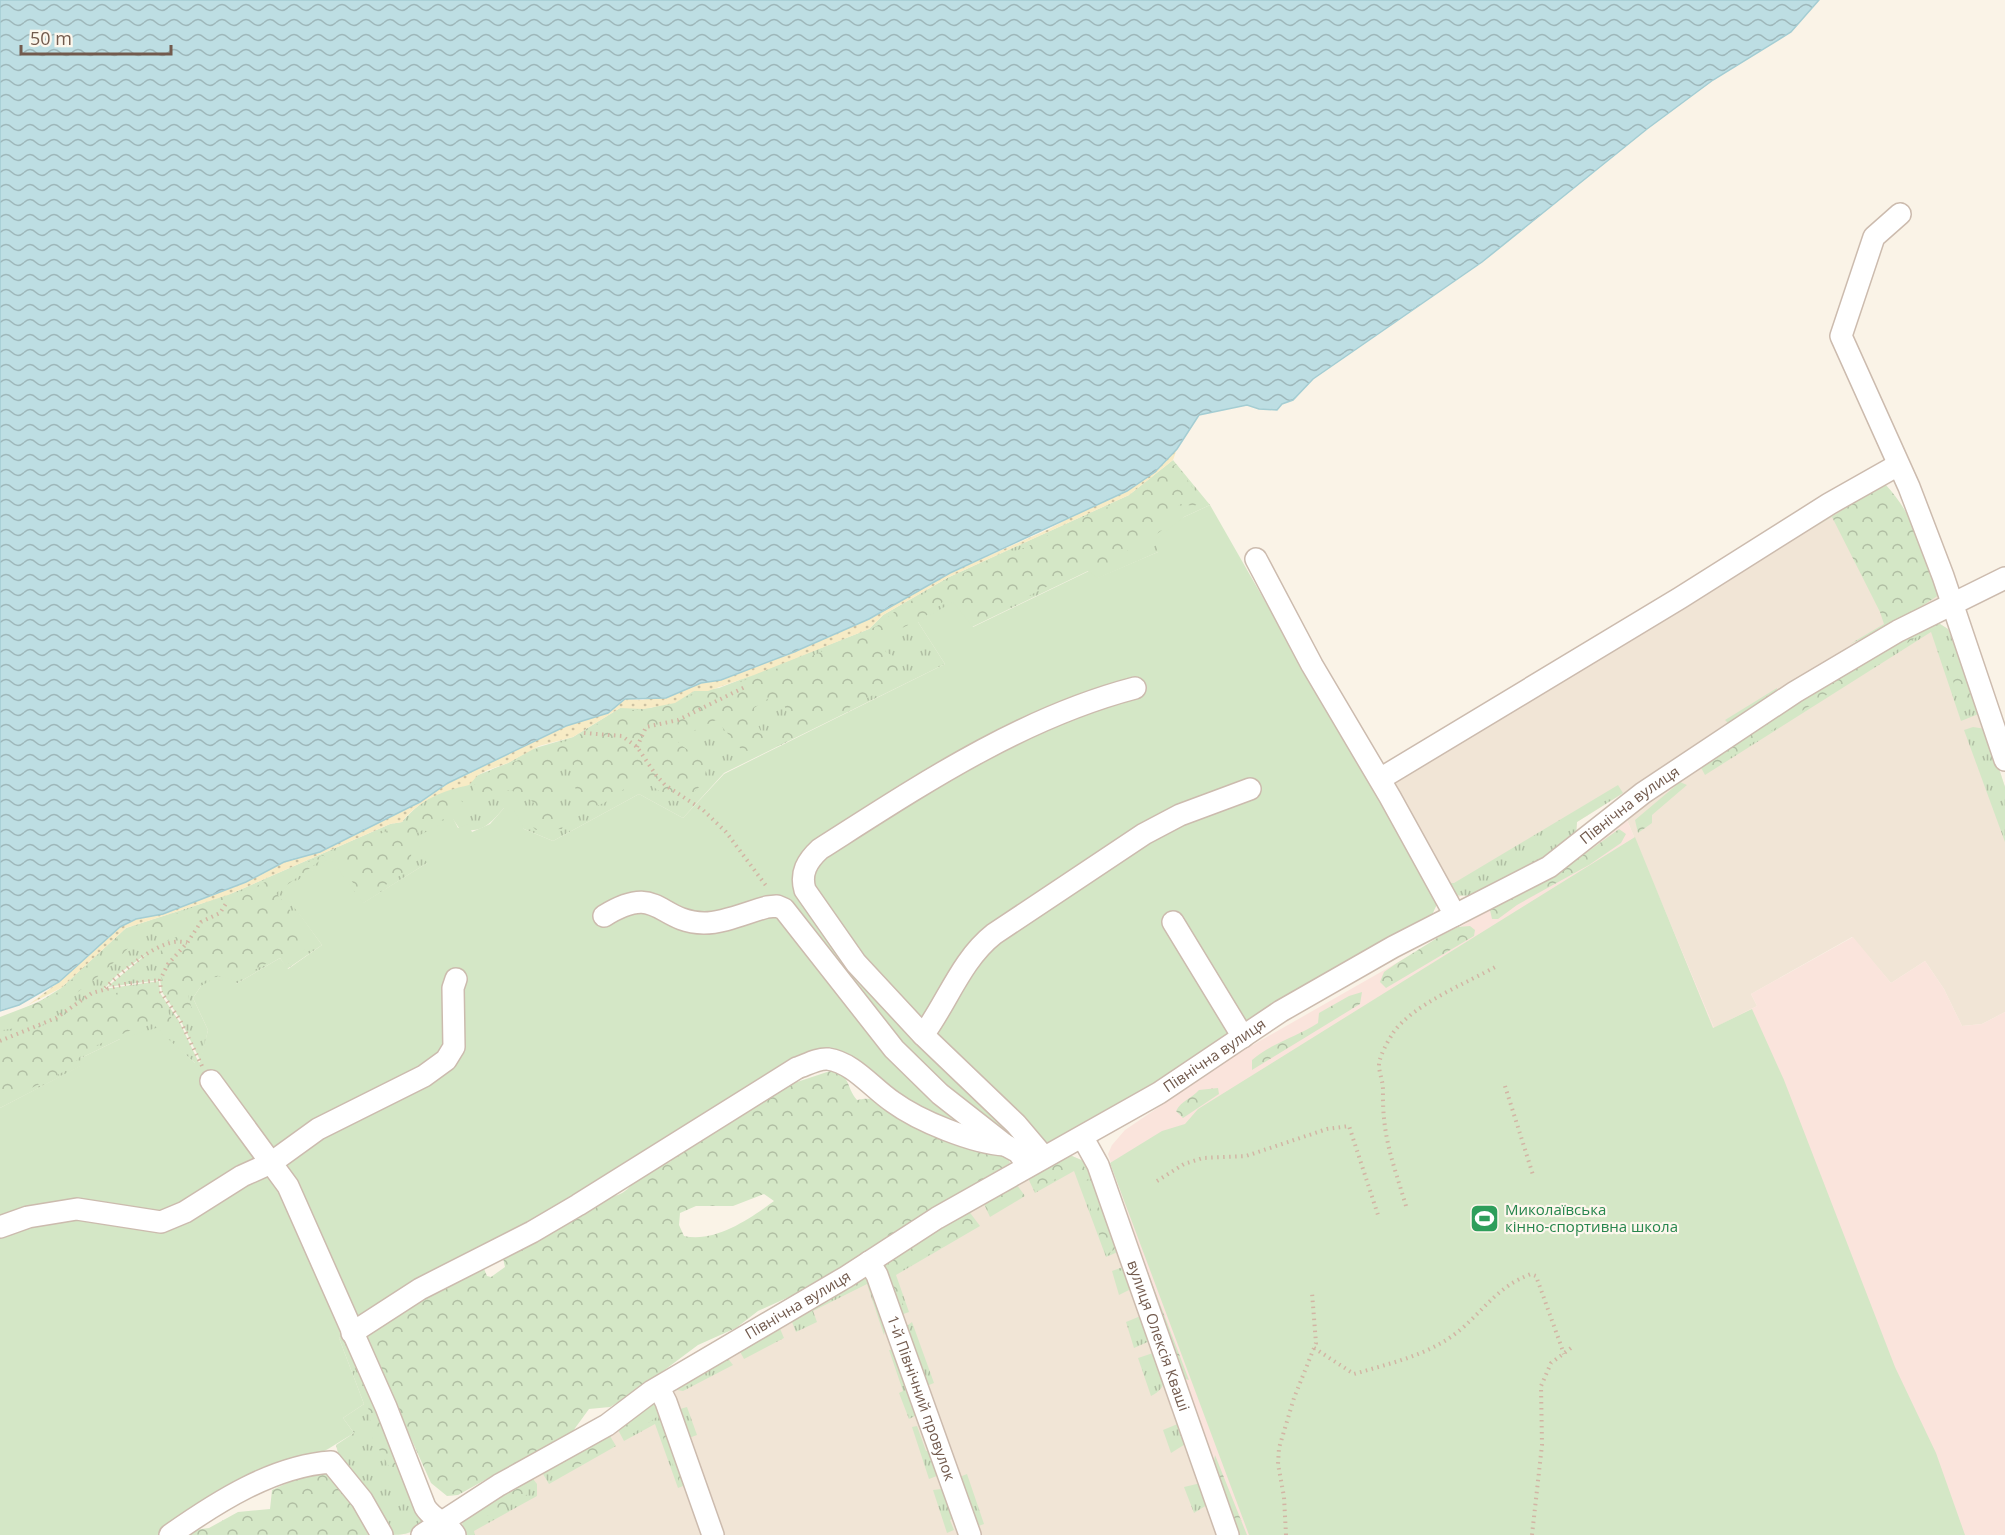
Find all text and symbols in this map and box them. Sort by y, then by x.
scale bar [21,18,171,56]
text: 50 m [30,26,72,50]
street label: Північна вулиця [1575,761,1683,848]
street label: Північна вулиця [1159,1013,1269,1096]
place label: Миколаївська кінно-спортивна школа [1505,1199,1678,1236]
sports icon: Миколаївська кінно-спортивна школа [1468,1203,1500,1235]
street label: вулиця Олексія Кваші [1123,1257,1195,1414]
street label: Північна вулиця [741,1266,854,1343]
street label: 1-й Північний провулок [883,1312,961,1483]

